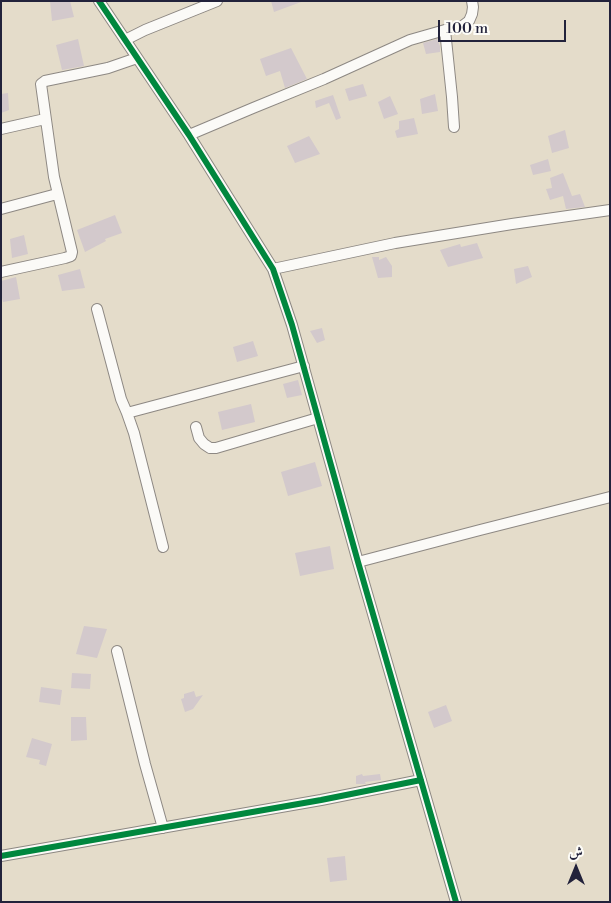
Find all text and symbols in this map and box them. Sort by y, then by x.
scale bar [441,10,568,42]
text: 100 m [446,19,488,38]
north arrow [551,843,601,893]
text: ش [569,844,583,862]

